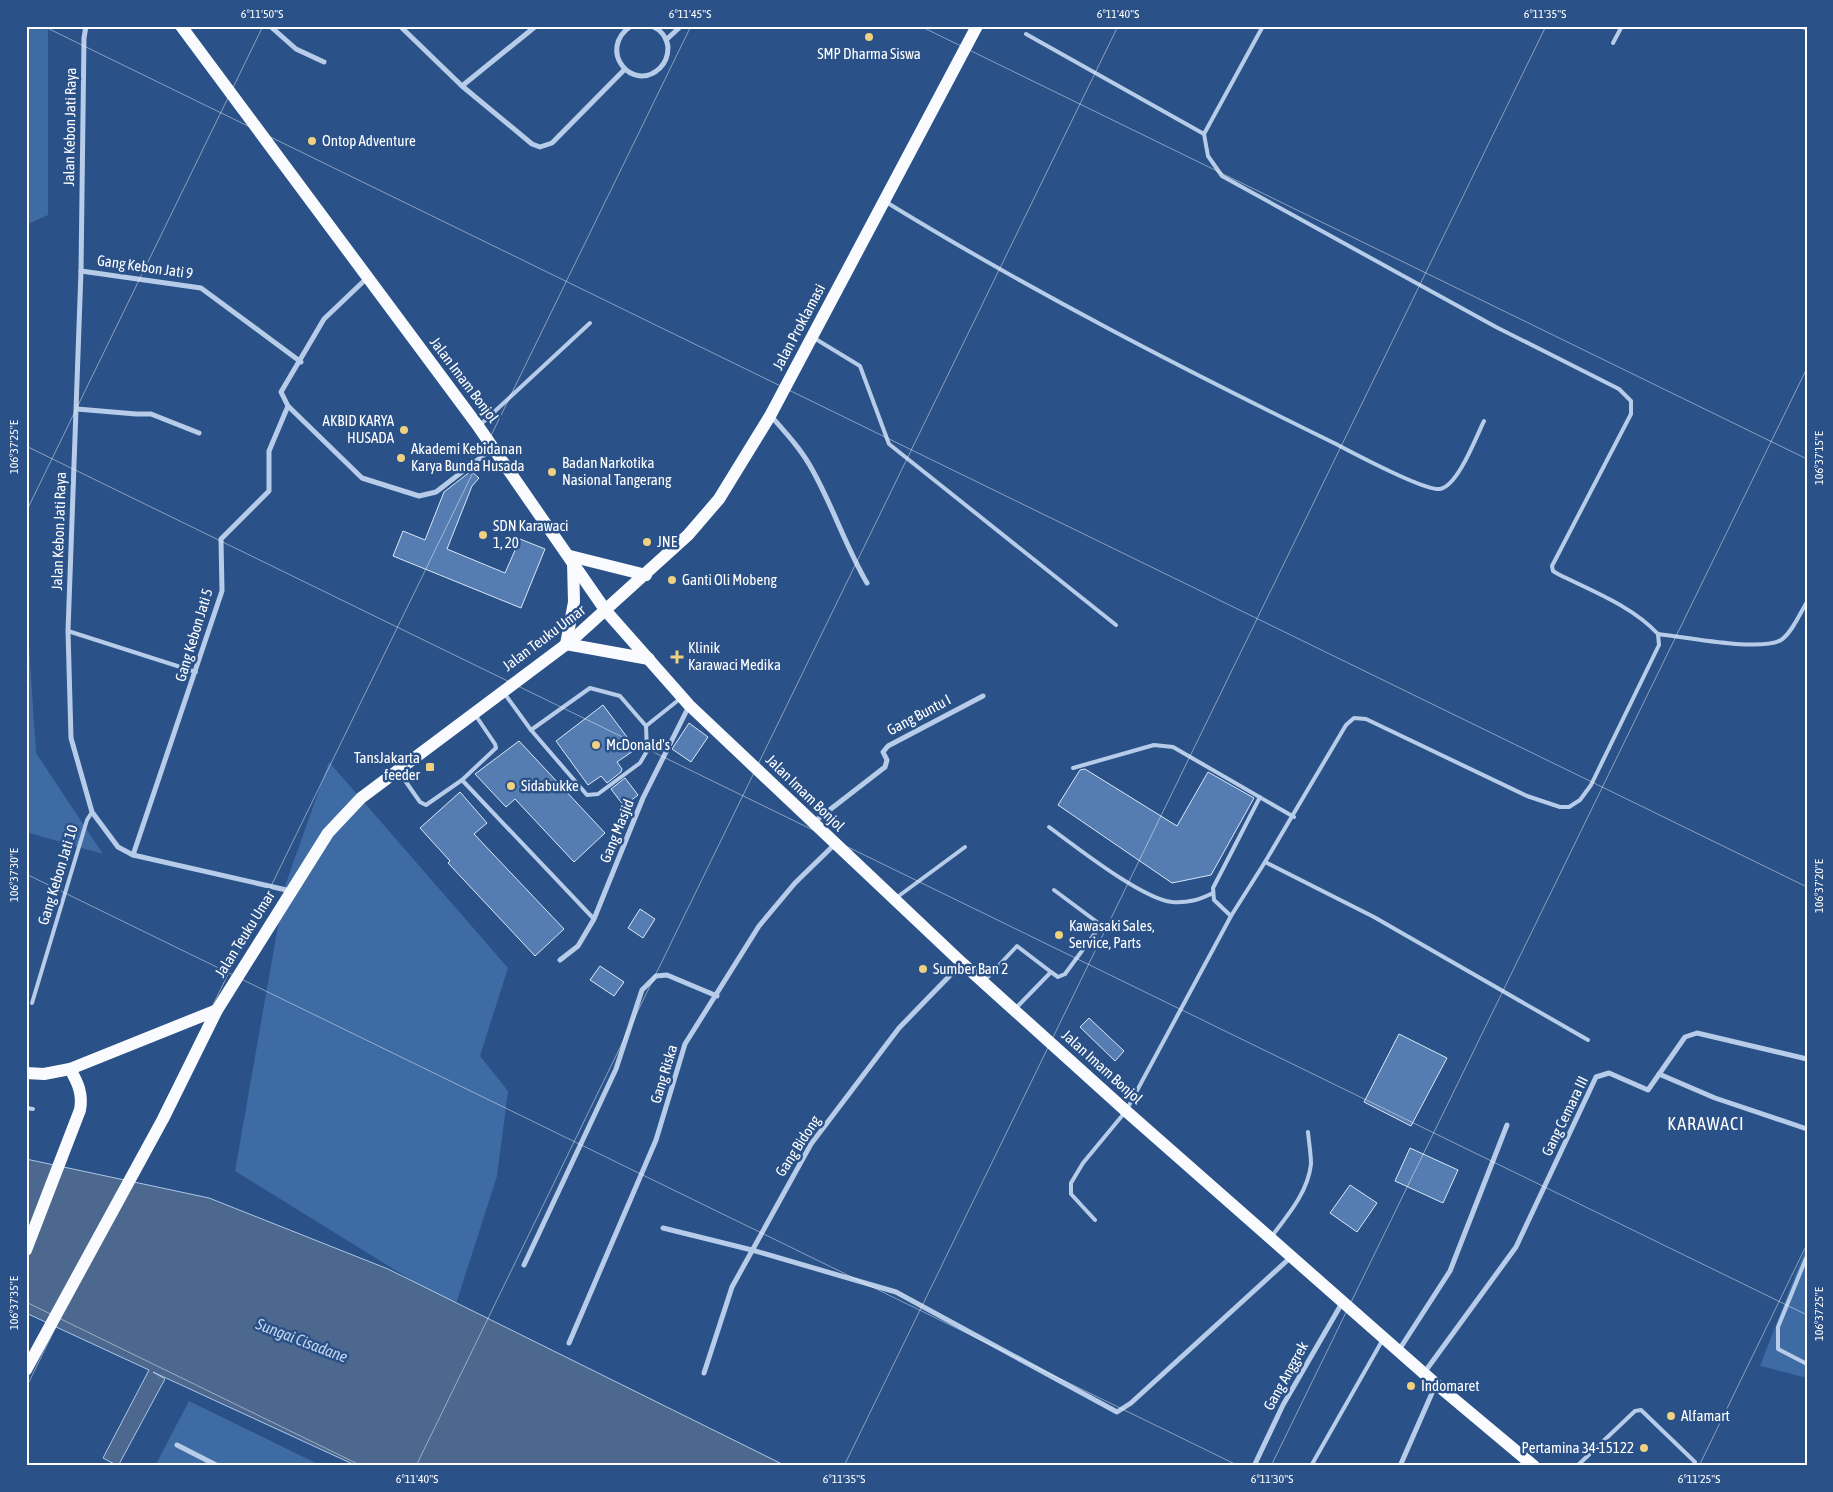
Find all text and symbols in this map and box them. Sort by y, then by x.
text: 6°11'50"S [241,7,283,21]
text: 6°11'45"S [669,7,711,21]
text: 6°11'40"S [1097,7,1139,21]
text: 6°11'35"S [1524,7,1566,21]
marker: SMP Dharma Siswa [863,31,875,43]
place label: SMP Dharma Siswa [817,45,921,62]
street label: Jalan Kebon Jati Raya [60,68,79,186]
place label: Ontop Adventure [322,132,416,149]
marker: Ontop Adventure [306,135,318,147]
street label: Gang Kebon Jati 9 [96,251,194,282]
street label: Jalan Proklamasi [769,281,828,373]
street label: Jalan Imam Bonjol [427,334,502,426]
place label: AKBID KARYA HUSADA [323,412,395,446]
text: 106°37'25"E [7,420,21,474]
marker: AKBID KARYA HUSADA [398,424,410,436]
text: 106°37'15"E [1812,431,1826,485]
place label: Akademi Kebidanan Karya Bunda Husada [411,440,525,474]
marker: Akademi Kebidanan Karya Bunda Husada [395,452,407,464]
place label: Badan Narkotika Nasional Tangerang [562,454,672,488]
marker: Badan Narkotika Nasional Tangerang [546,466,558,478]
street label: Jalan Kebon Jati Raya [48,471,69,590]
place label: SDN Karawaci 1, 20 [493,517,569,551]
marker: SDN Karawaci 1, 20 [477,529,489,541]
place label: JNE [657,533,678,550]
marker: JNE [641,536,653,548]
place label: Ganti Oli Mobeng [682,571,778,588]
marker: Ganti Oli Mobeng [666,574,678,586]
street label: Gang Kebon Jati 5 [171,586,216,684]
street label: Jalan Teuku Umar [499,601,589,674]
place label: Klinik Karawaci Medika [688,639,781,673]
marker: Klinik Karawaci Medika [670,650,684,664]
street label: Gang Buntu I [884,691,954,738]
place label: McDonald's [606,736,670,753]
marker: McDonald's [590,739,602,751]
place label: TansJakarta feeder [354,749,421,783]
street label: Jalan Imam Bonjol [763,751,848,834]
marker: TansJakarta feeder [424,761,436,773]
place label: Sidabukke [521,777,579,794]
marker: Sidabukke [505,780,517,792]
street label: Gang Masjid [596,797,637,865]
street label: Gang Kebon Jati 10 [34,823,81,927]
text: 106°37'30"E [7,848,21,902]
text: 106°37'20"E [1812,859,1826,913]
street label: Jalan Teuku Umar [211,887,278,980]
place label: Kawasaki Sales, Service, Parts [1069,917,1155,951]
marker: Kawasaki Sales, Service, Parts [1053,929,1065,941]
place label: Sumber Ban 2 [933,960,1008,977]
marker: Sumber Ban 2 [917,963,929,975]
street label: Jalan Imam Bonjol [1059,1026,1146,1107]
street label: Gang Riska [647,1042,681,1105]
street label: Gang Cemara III [1538,1073,1591,1158]
street label: Gang Bidong [772,1112,824,1179]
district label: KARAWACI [1667,1113,1745,1134]
text: 106°37'35"E [7,1276,21,1330]
text: 106°37'25"E [1812,1287,1826,1341]
water label: Sungai Cisadane [252,1314,350,1367]
street label: Gang Anggrek [1260,1338,1312,1413]
place label: Indomaret [1421,1377,1480,1394]
marker: Indomaret [1405,1380,1417,1392]
place label: Alfamart [1681,1407,1730,1424]
marker: Alfamart [1665,1410,1677,1422]
place label: Pertamina 34-15122 [1522,1439,1634,1456]
marker: Pertamina 34-15122 [1638,1442,1650,1454]
text: 6°11'40"S [396,1472,438,1486]
text: 6°11'35"S [823,1472,865,1486]
text: 6°11'30"S [1251,1472,1293,1486]
text: 6°11'25"S [1678,1472,1720,1486]

